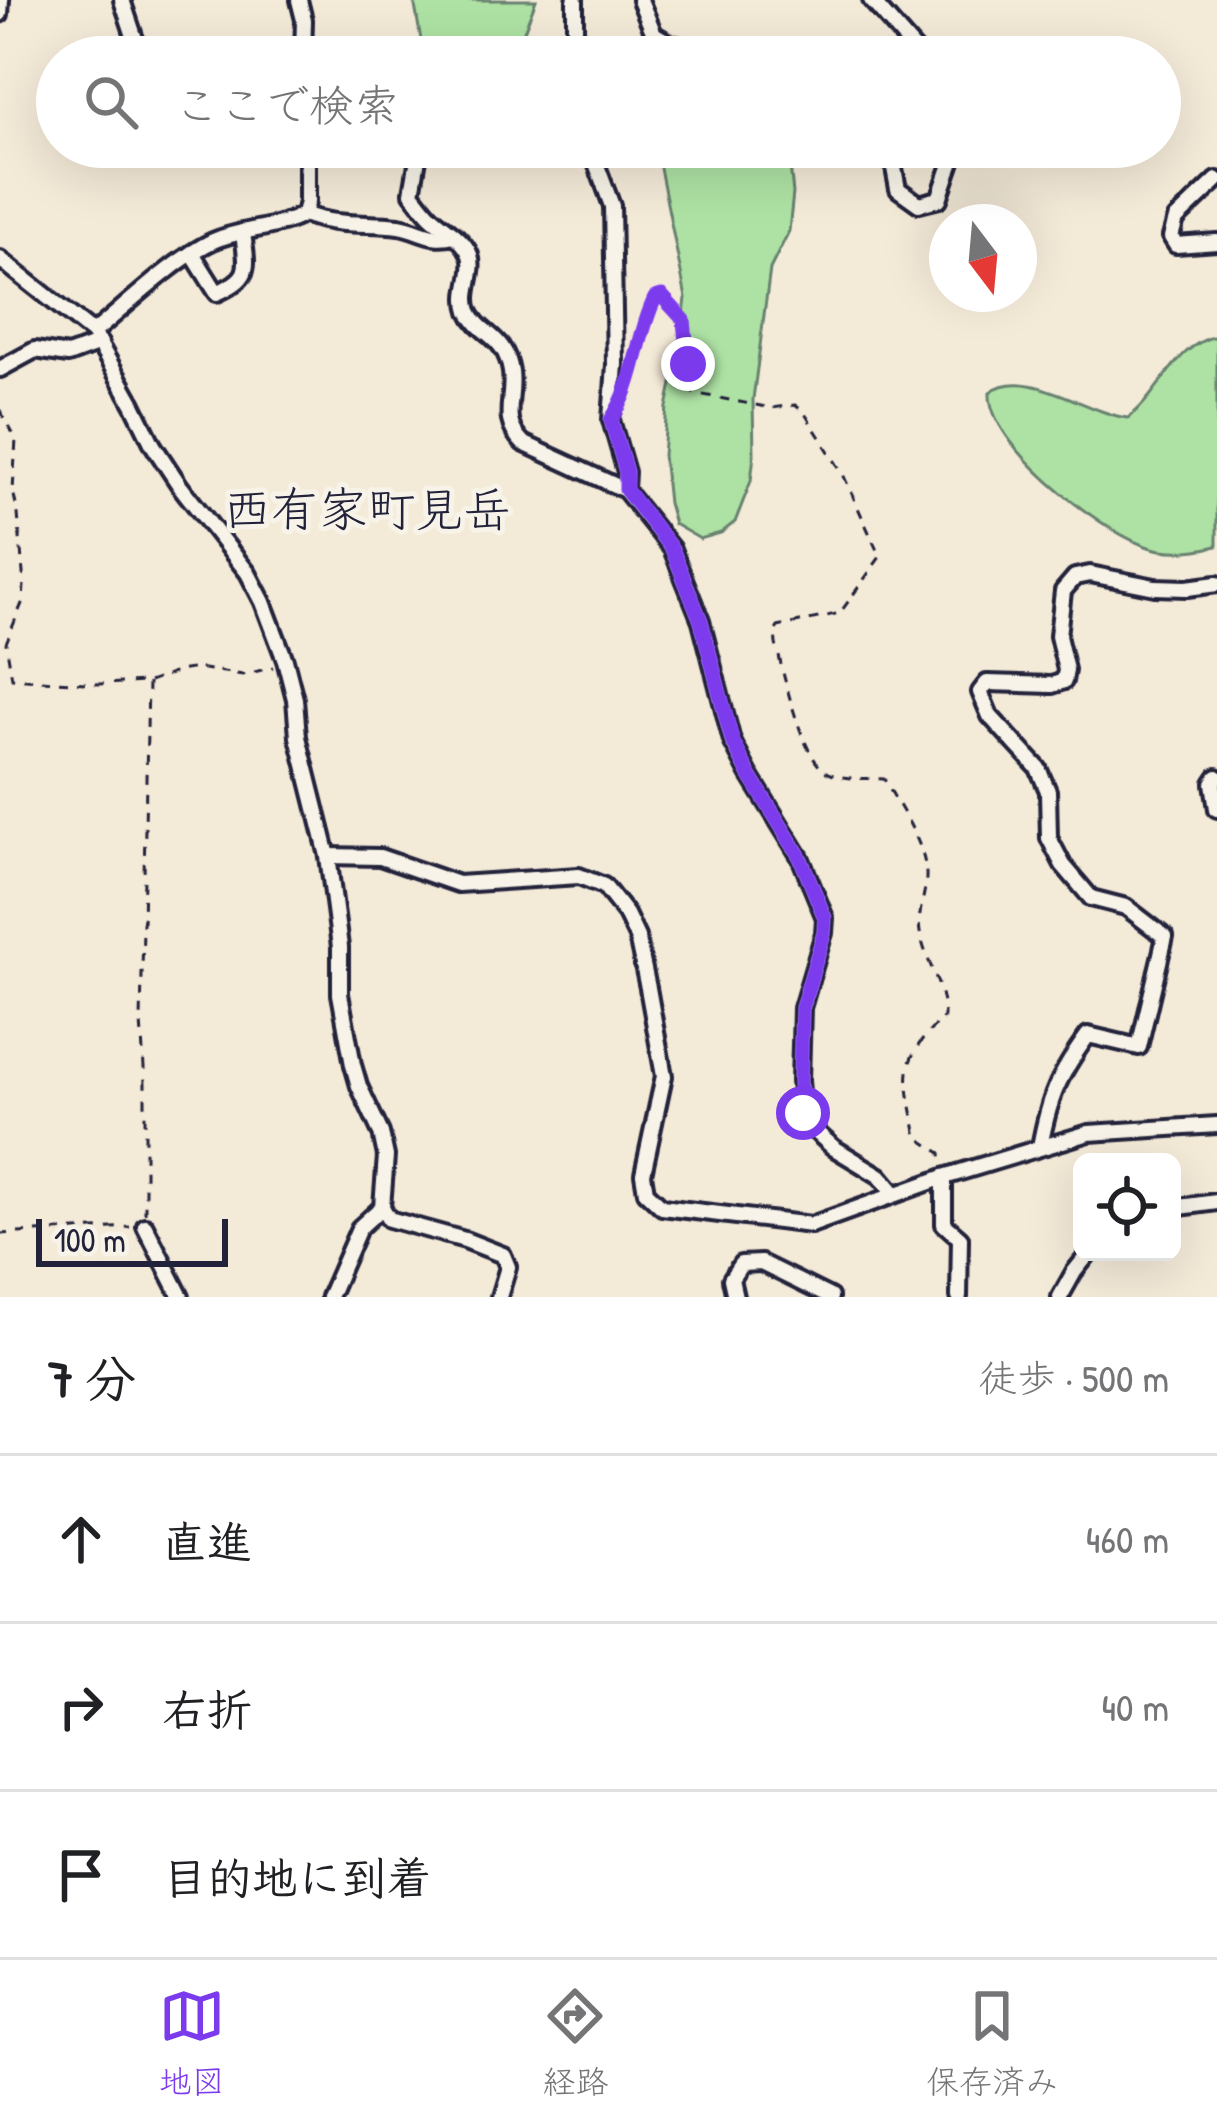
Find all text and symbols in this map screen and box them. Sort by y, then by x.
search box [36,36,1181,168]
icon: search [78,69,144,135]
text: ここで検索 [174,74,399,135]
north arrow [929,204,1037,312]
route end [661,337,715,391]
district label: 西有家町見岳 [223,476,511,541]
route start [776,1086,830,1140]
map controls [1073,1153,1181,1261]
button: locate [1073,1153,1181,1261]
scale bar [36,1213,228,1266]
text: 100 m [54,1218,126,1262]
text: 7 分 [48,1344,136,1413]
text: 徒歩 · 500 m [978,1351,1169,1404]
icon: ahead [48,1506,114,1572]
text: 直進 [162,1511,252,1572]
text: 460 m [1086,1512,1169,1565]
icon: right [48,1674,114,1740]
text: 右折 [162,1679,252,1740]
text: 40 m [1101,1680,1169,1733]
icon: arrive [48,1842,114,1908]
text: 目的地に到着 [162,1847,432,1908]
tab: 地図 [159,1983,225,2103]
tab: 経路 [542,1983,608,2103]
tab: 保存済み [926,1983,1058,2103]

